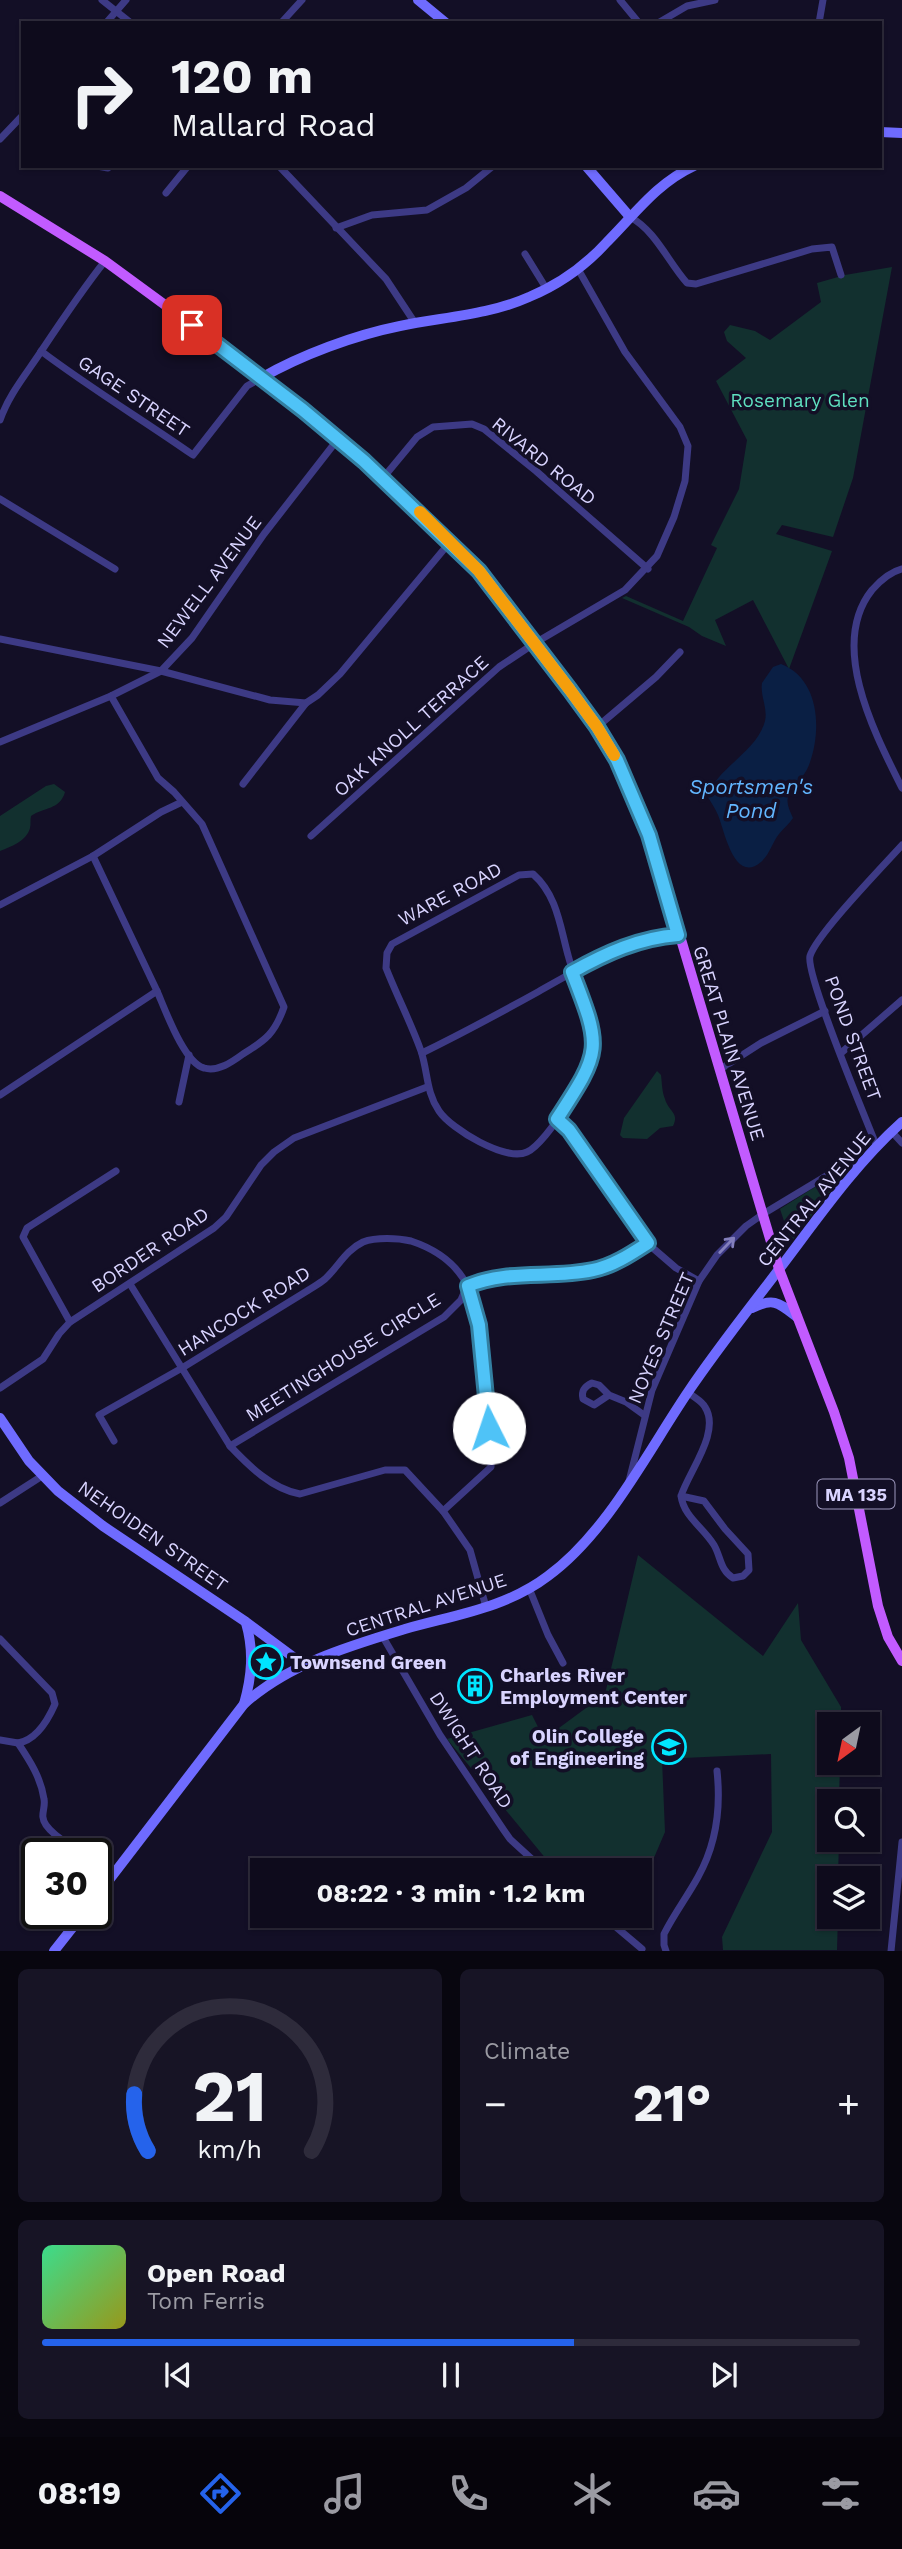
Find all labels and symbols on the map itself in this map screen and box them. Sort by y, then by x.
pin [162,295,222,355]
street label: GAGE STREET [74,350,194,442]
park label: Rosemary Glen [730,389,870,412]
street label: RIVARD ROAD [487,412,601,510]
street label: NEWELL AVENUE [152,511,266,653]
street label: OAK KNOLL TERRACE [329,651,493,801]
water label: Sportsmen's Pond [689,774,813,823]
street label: WARE ROAD [394,857,506,931]
street label: GREAT PLAIN AVENUE [688,943,770,1143]
street label: POND STREET [820,972,886,1104]
street label: CENTRAL AVENUE [752,1127,876,1271]
street label: BORDER ROAD [87,1202,213,1298]
one-way arrow [719,1236,736,1253]
street label: HANCOCK ROAD [173,1261,315,1361]
street label: NOYES STREET [623,1269,699,1407]
street label: MEETINGHOUSE CIRCLE [241,1288,445,1426]
position arrow [452,1391,526,1465]
street label: NEHOIDEN STREET [74,1476,232,1596]
road number: MA 135 [818,1479,894,1508]
street label: CENTRAL AVENUE [343,1568,509,1642]
place icon: Townsend Green [247,1643,285,1681]
place label: Townsend Green [290,1651,446,1674]
place label: Charles River Employment Center [500,1664,688,1709]
building icon: Charles River Employment Center [456,1667,494,1705]
street label: DWIGHT ROAD [425,1687,517,1813]
north arrow [817,1712,880,1774]
place label: Olin College of Engineering [510,1725,644,1770]
school or university icon: Olin College of Engineering [650,1728,688,1766]
speed limit sign: 30 [21,1838,112,1929]

